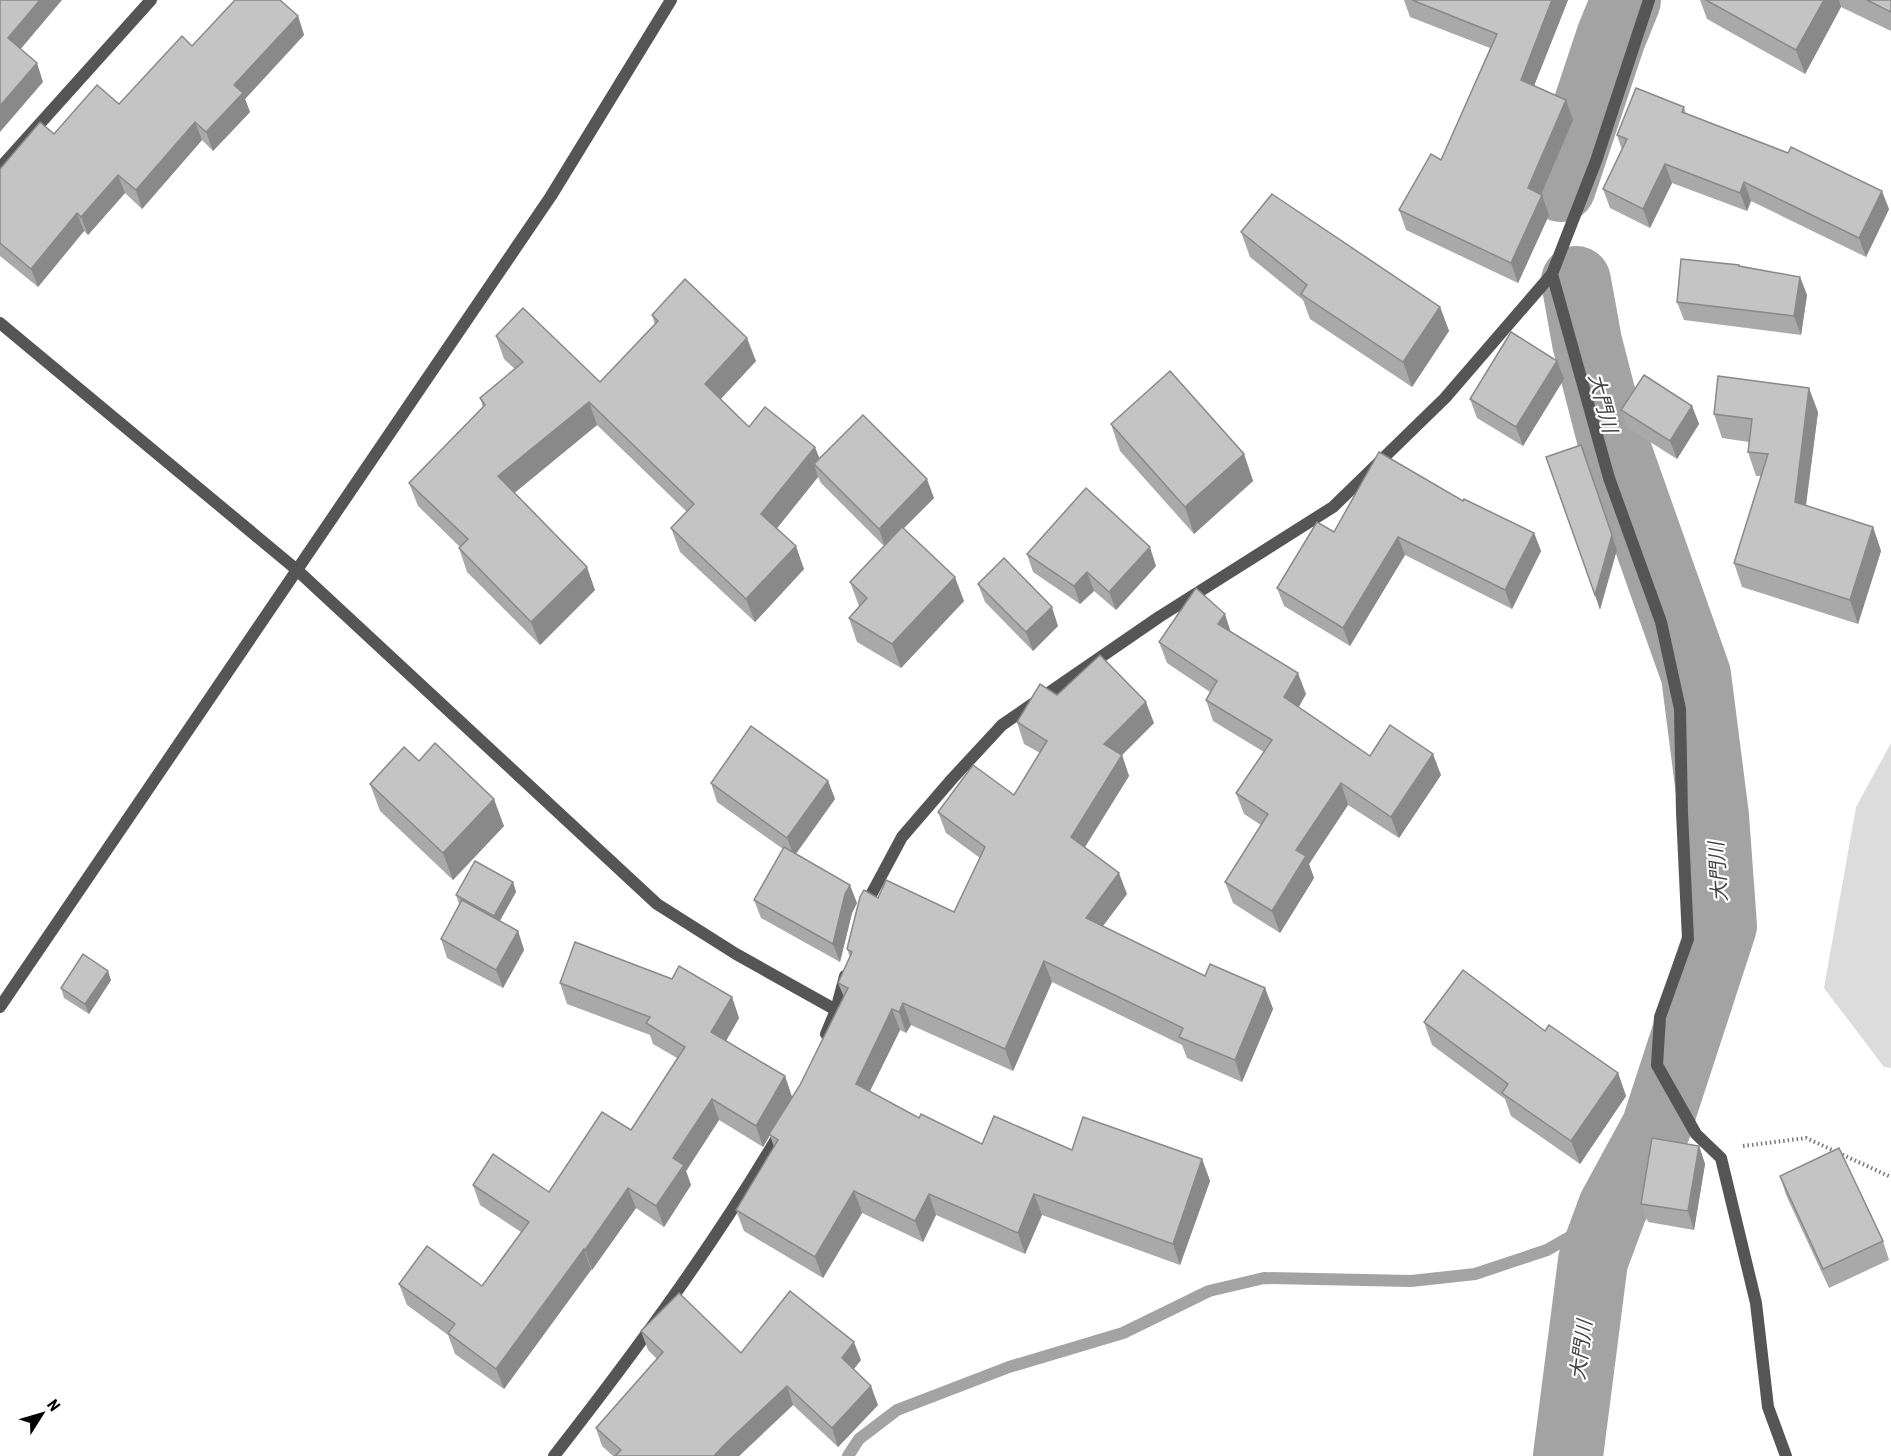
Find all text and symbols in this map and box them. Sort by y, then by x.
water label: 大門川 [1584,371,1623,437]
water label: 大門川 [1704,839,1732,903]
water label: 大門川 [1565,1317,1597,1381]
north arrow [12,1384,72,1444]
text: N [43,1396,64,1415]

